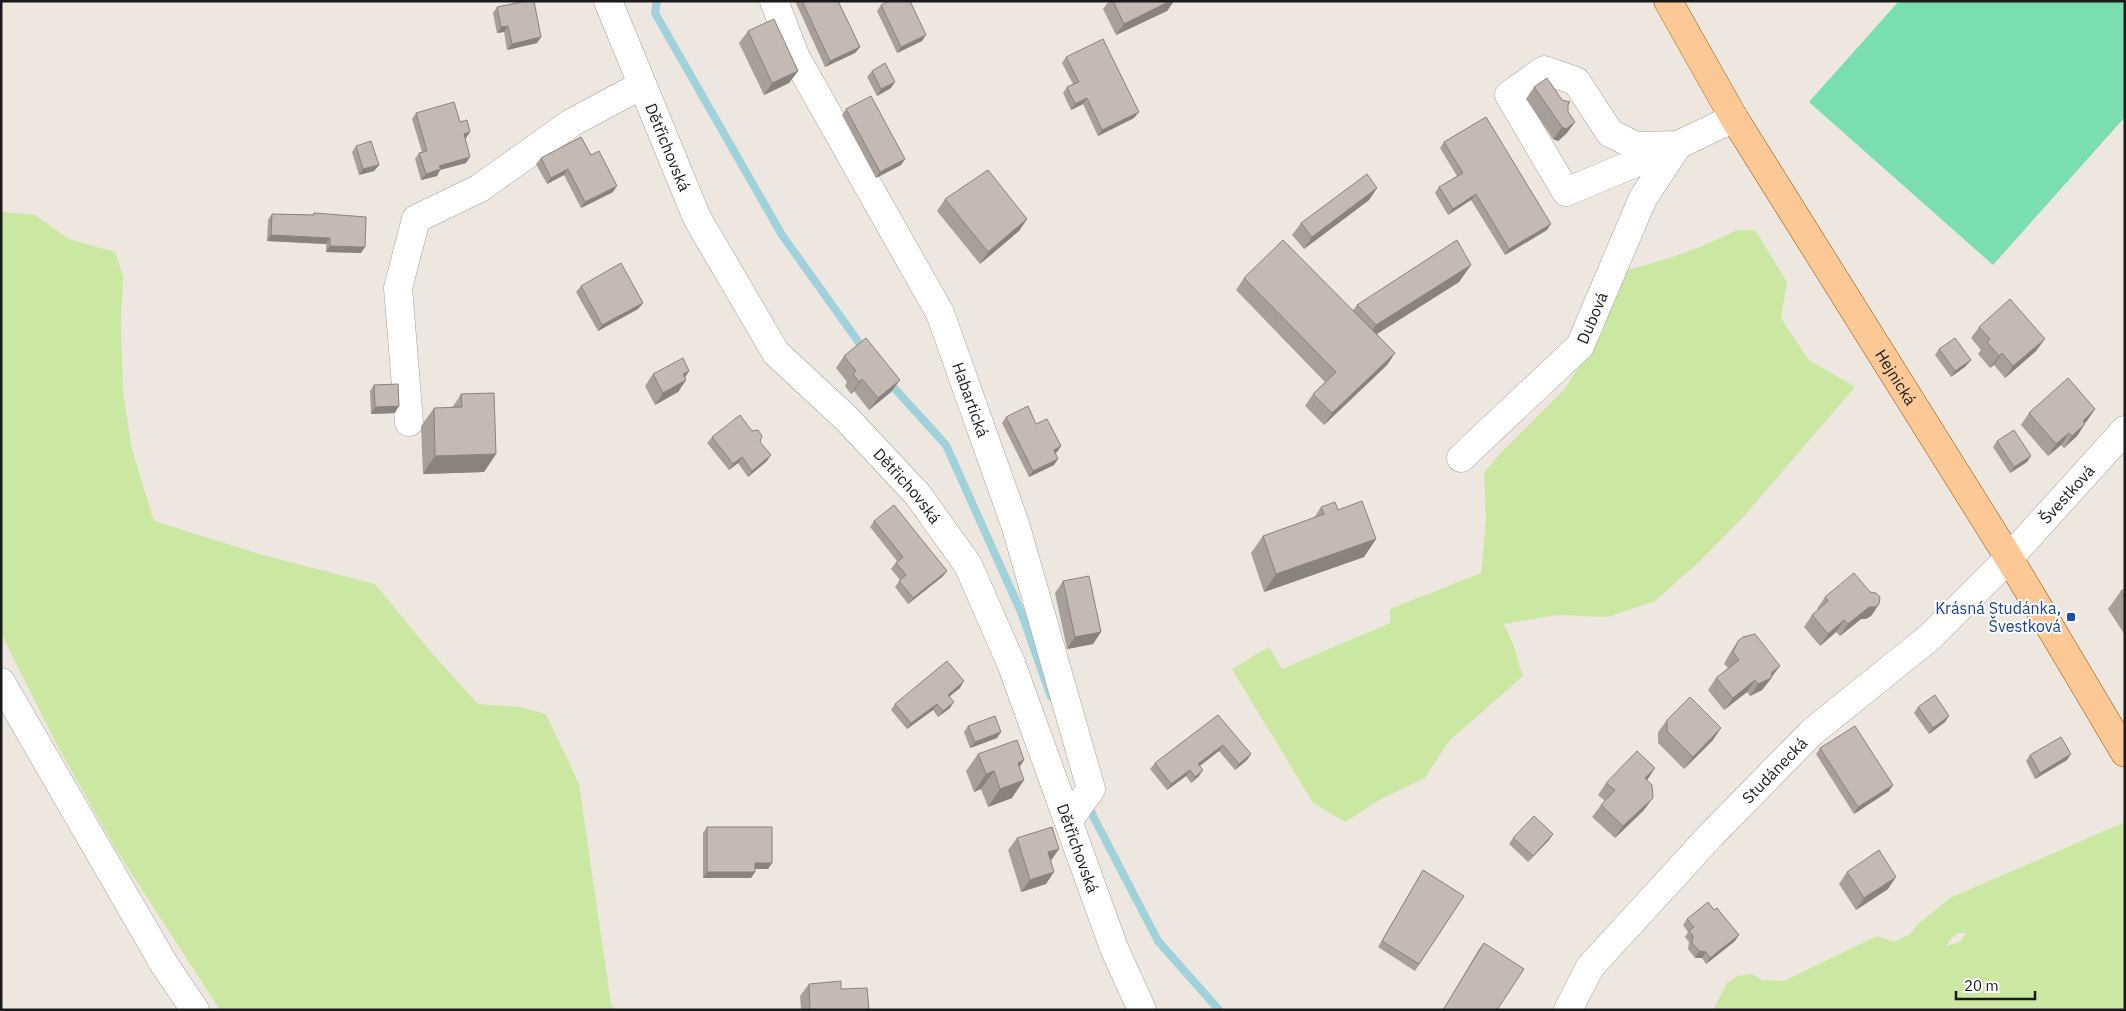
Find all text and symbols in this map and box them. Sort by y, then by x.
street label: Dětřichovská [641,100,695,195]
street label: Dubová [1572,289,1612,347]
street label: Hejnická [1871,346,1921,409]
street label: Habartická [948,360,993,440]
street label: Dětřichovská [869,444,946,528]
street label: Švestková [2034,460,2099,528]
place label: Krásná Studánka, Švestková [1935,598,2061,636]
marker: Krásná Studánka, Švestková [2065,611,2077,623]
street label: Studánecká [1738,733,1812,808]
street label: Dětřichovská [1053,801,1103,896]
scale bar [1956,968,2035,1000]
text: 20 m [1964,976,1999,995]

